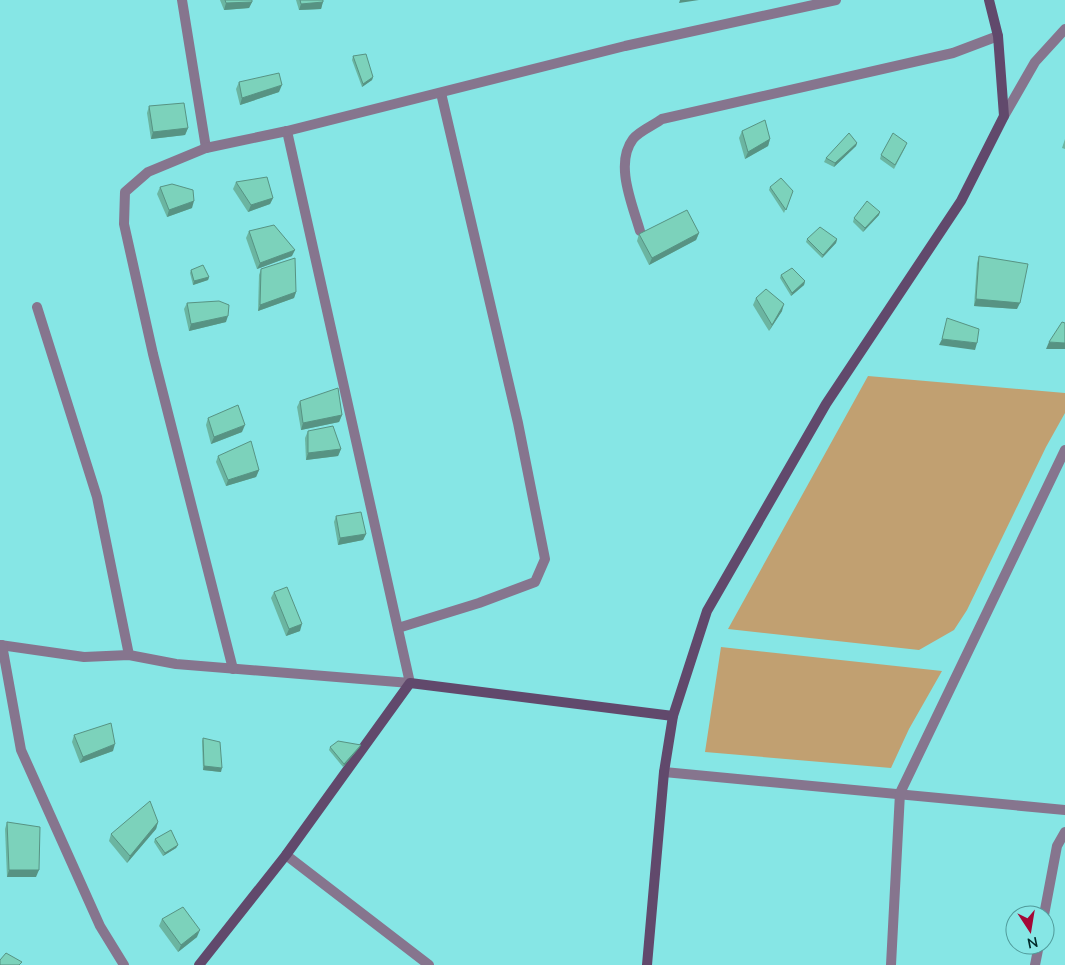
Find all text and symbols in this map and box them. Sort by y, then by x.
north arrow [1005,905,1055,955]
text: N [1026,933,1040,953]

